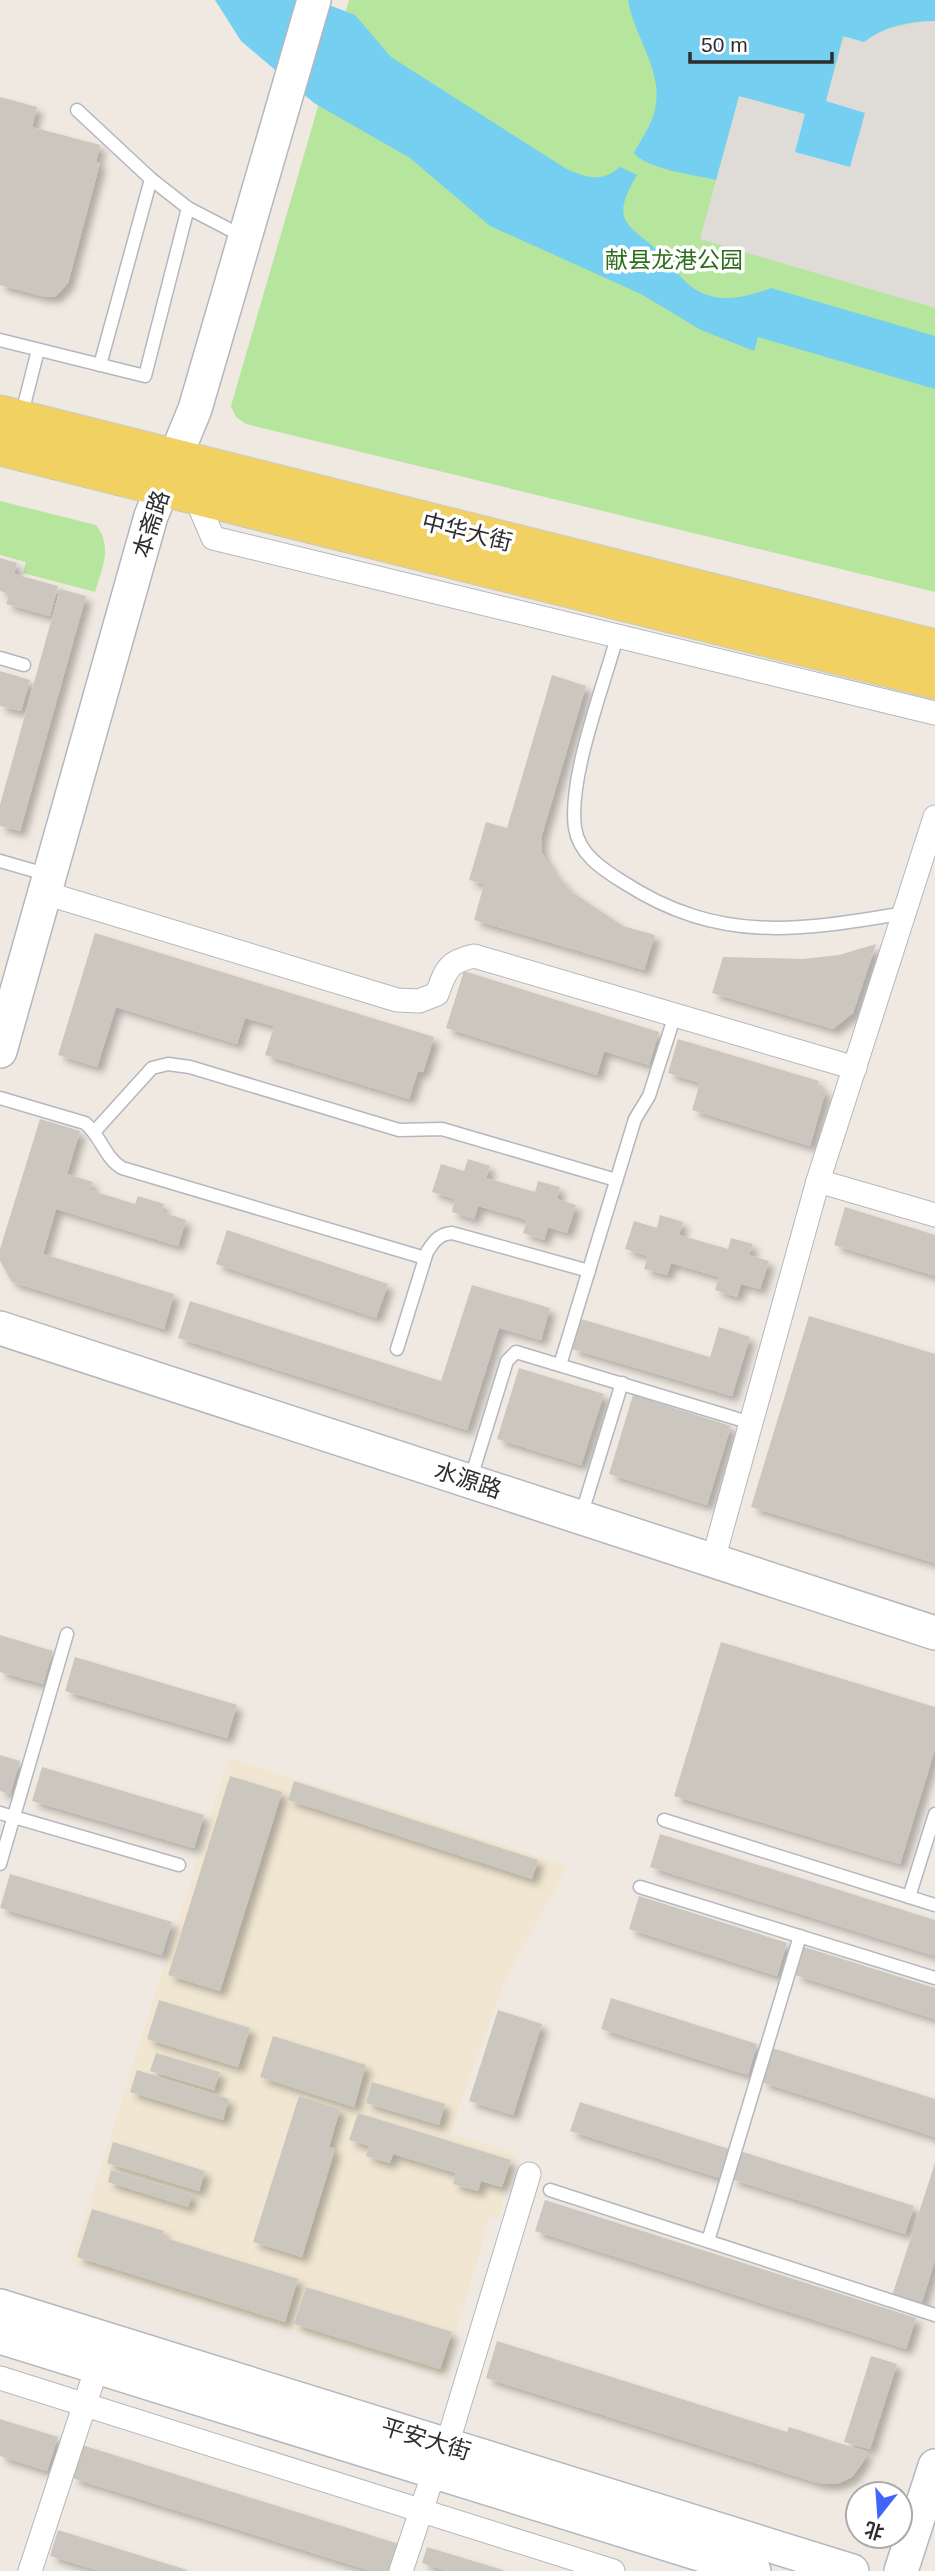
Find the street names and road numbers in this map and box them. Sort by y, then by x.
street label: 本斋路 [128,487,174,561]
street label: 中华大街 [419,508,515,556]
street label: 水源路 [431,1457,505,1503]
street label: 平安大街 [378,2413,474,2465]

